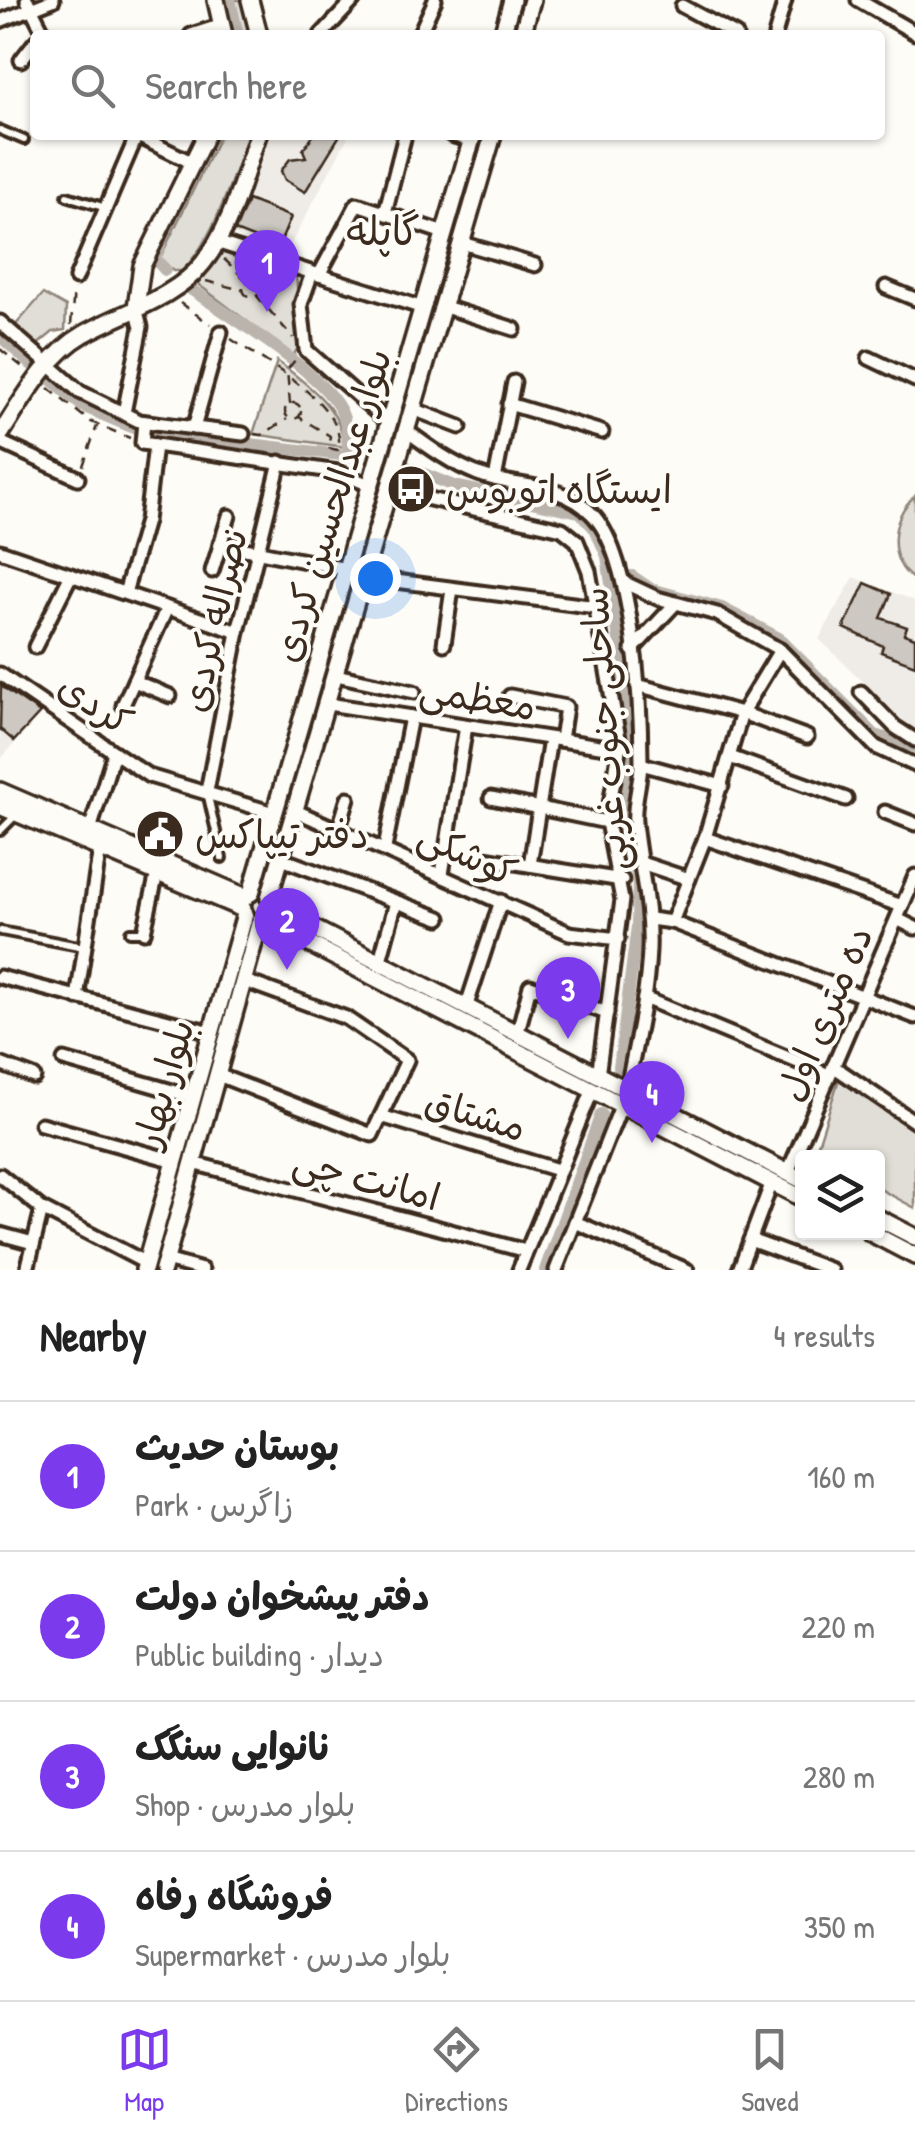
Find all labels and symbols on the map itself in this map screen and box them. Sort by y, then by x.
district label: گاپله [346,203,420,257]
pin: 1 [234,230,300,312]
street label: بلوار عبدالحسین کردی [259,342,403,668]
bus stop icon: ایستگاه اتوبوس [385,463,437,515]
place label: ایستگاه اتوبوس [446,463,672,515]
street label: نصراله کردی [166,521,260,717]
your location [350,553,401,604]
street label: ساحلی جنوب غربی [567,585,639,873]
street label: کردی [49,659,143,747]
street label: معظمی [416,662,540,732]
public building icon: دفتر تیپاکس [134,808,186,860]
place label: دفتر تیپاکس [195,808,369,860]
street label: کوشکی [410,808,526,898]
pin: 2 [254,888,320,970]
street label: ده متری اول [764,917,884,1109]
pin: 3 [536,956,600,1039]
street label: بلوار بهار [119,1013,206,1156]
pin: 4 [620,1060,684,1143]
street label: مشتاق [419,1073,533,1153]
street label: امانت چی [288,1133,446,1223]

